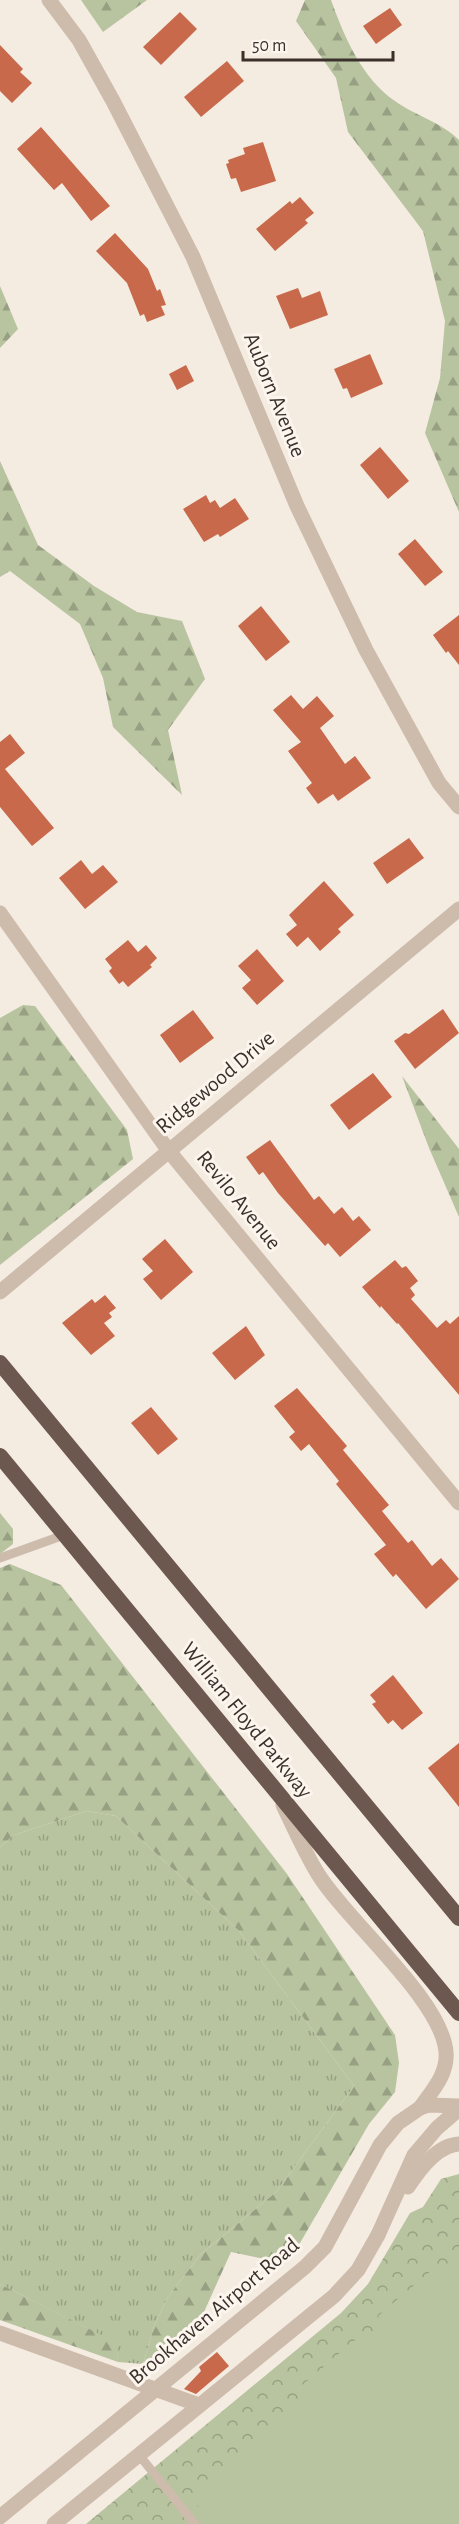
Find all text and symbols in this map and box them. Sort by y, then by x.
scale bar [243,24,393,62]
text: 50 m [252,37,286,55]
street label: Auborn Avenue [240,330,310,460]
street label: Ridgewood Drive [152,1026,278,1138]
street label: Revilo Avenue [193,1146,285,1254]
street label: William Floyd Parkway [178,1638,317,1803]
street label: Brookhaven Airport Road [125,2234,303,2388]

